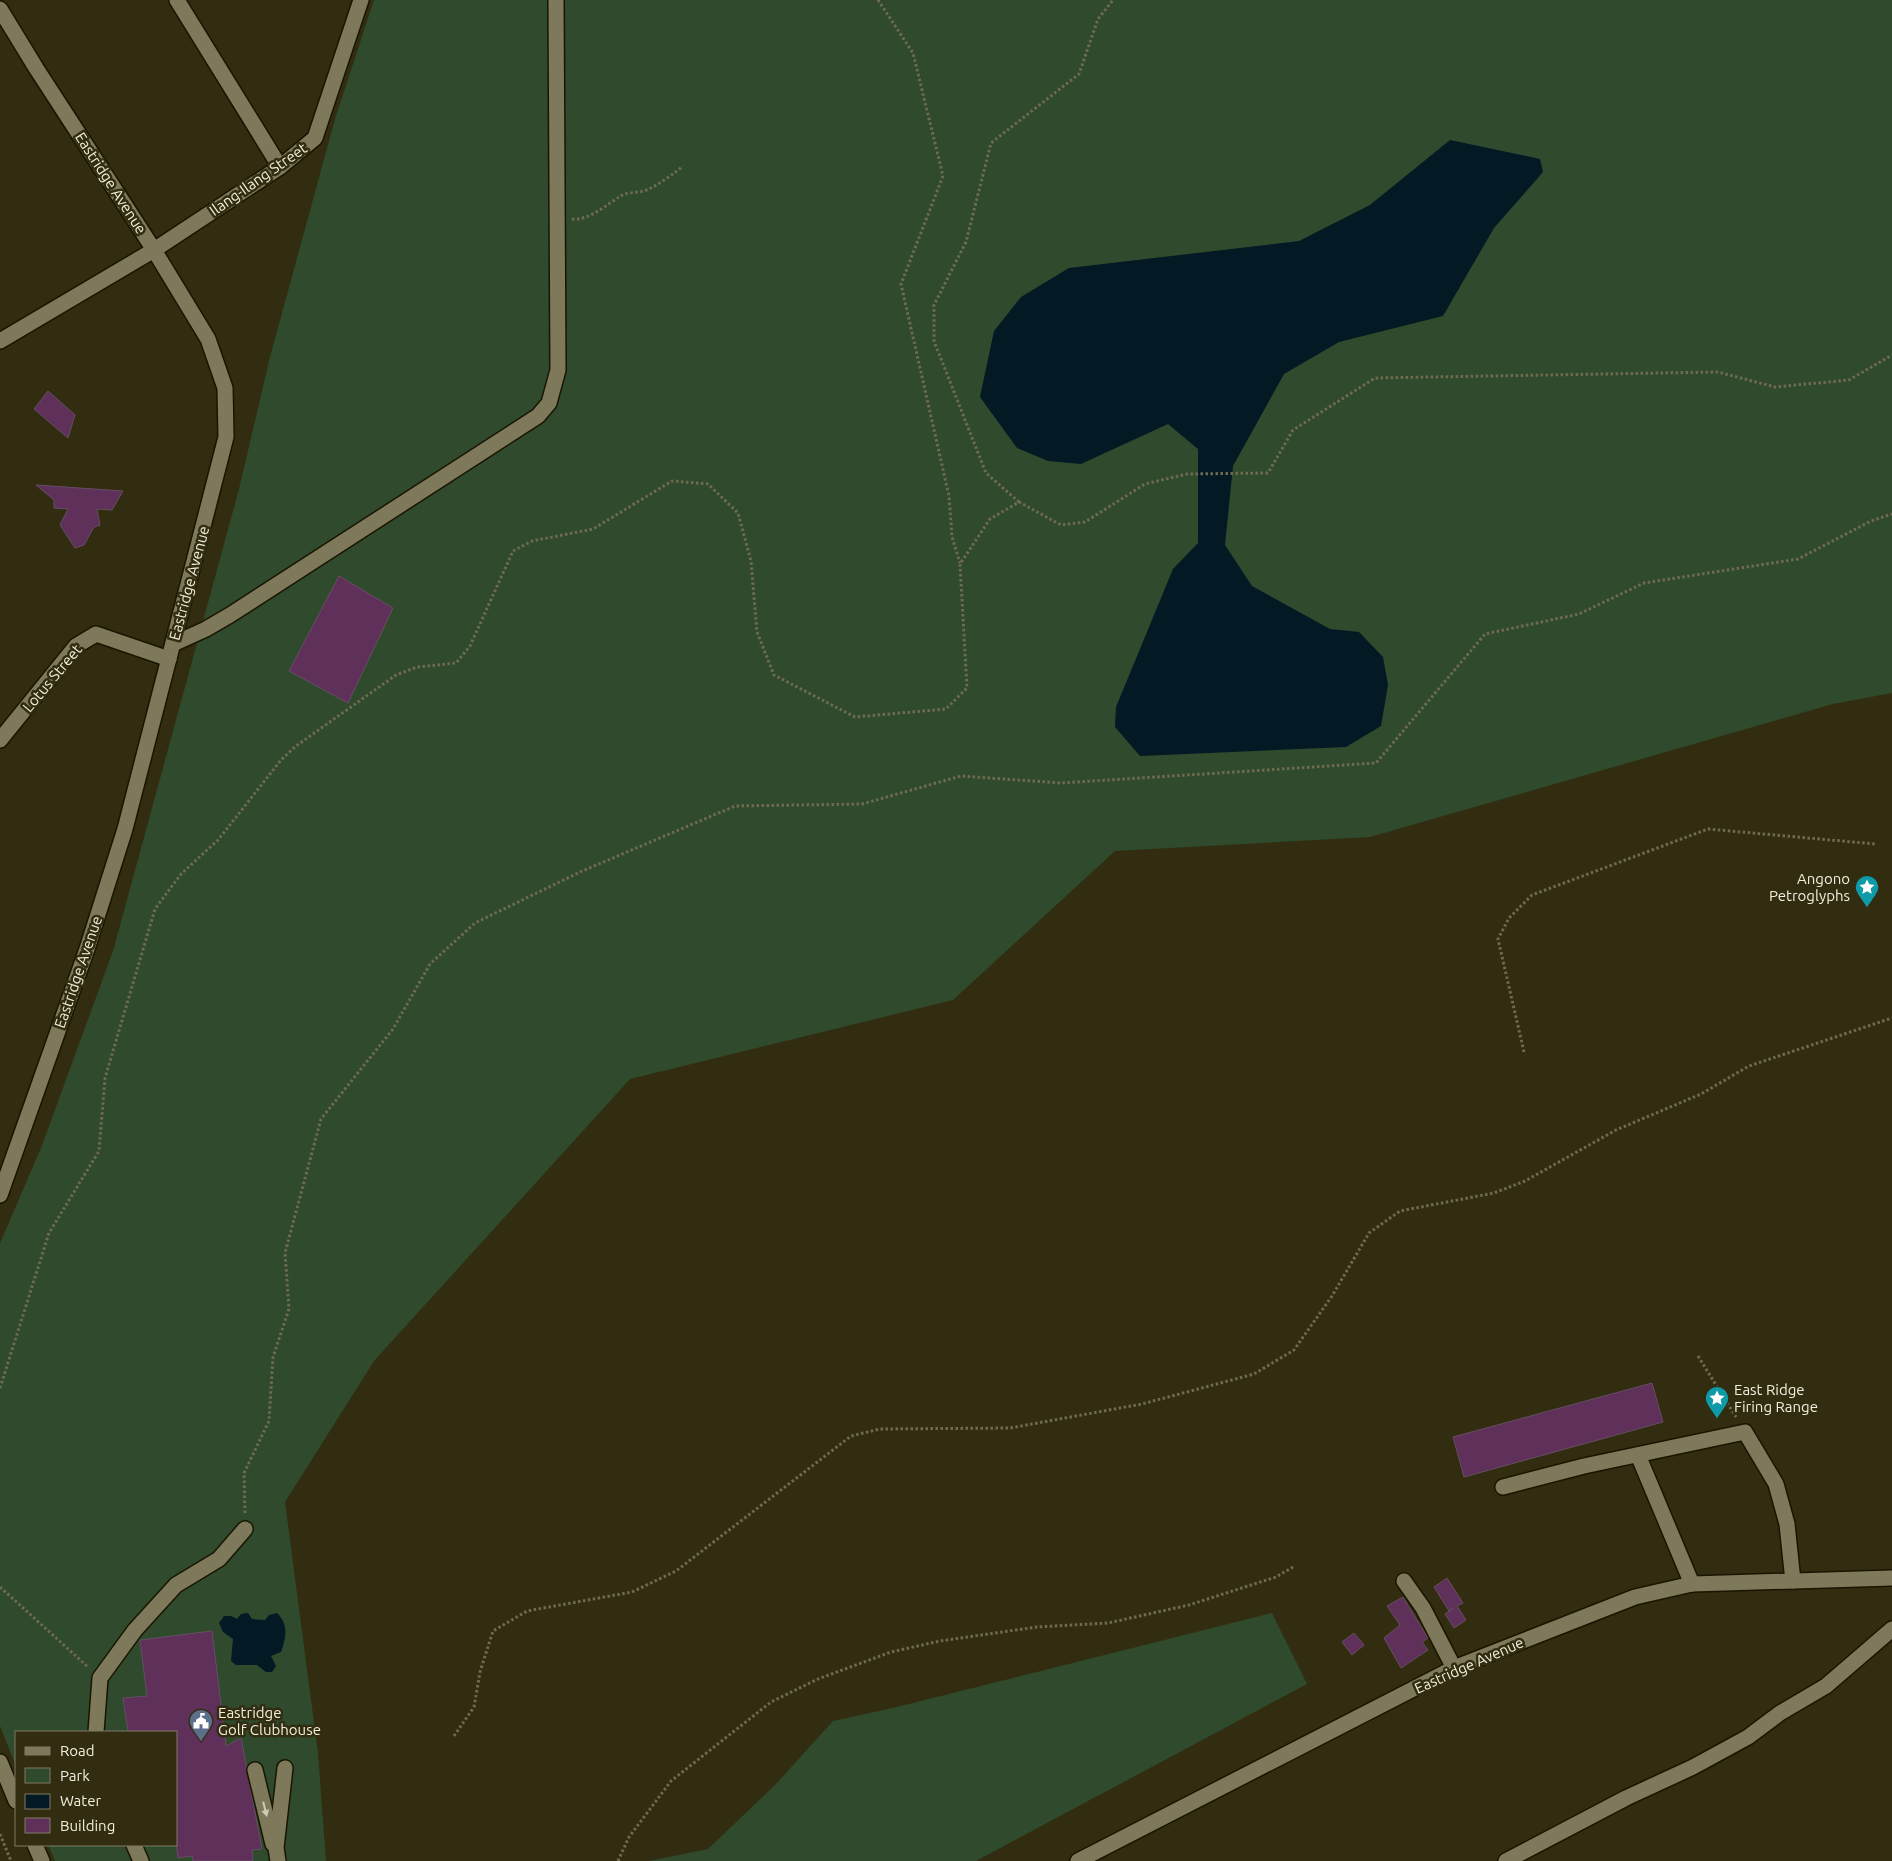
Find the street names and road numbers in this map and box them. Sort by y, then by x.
street label: Eastridge Avenue [72,129,150,237]
street label: Ilang-Ilang Street [206,139,310,219]
street label: Eastridge Avenue [166,524,212,642]
street label: Lotus Street [19,641,85,715]
street label: Eastridge Avenue [51,914,105,1030]
street label: Eastridge Avenue [1412,1633,1526,1697]

